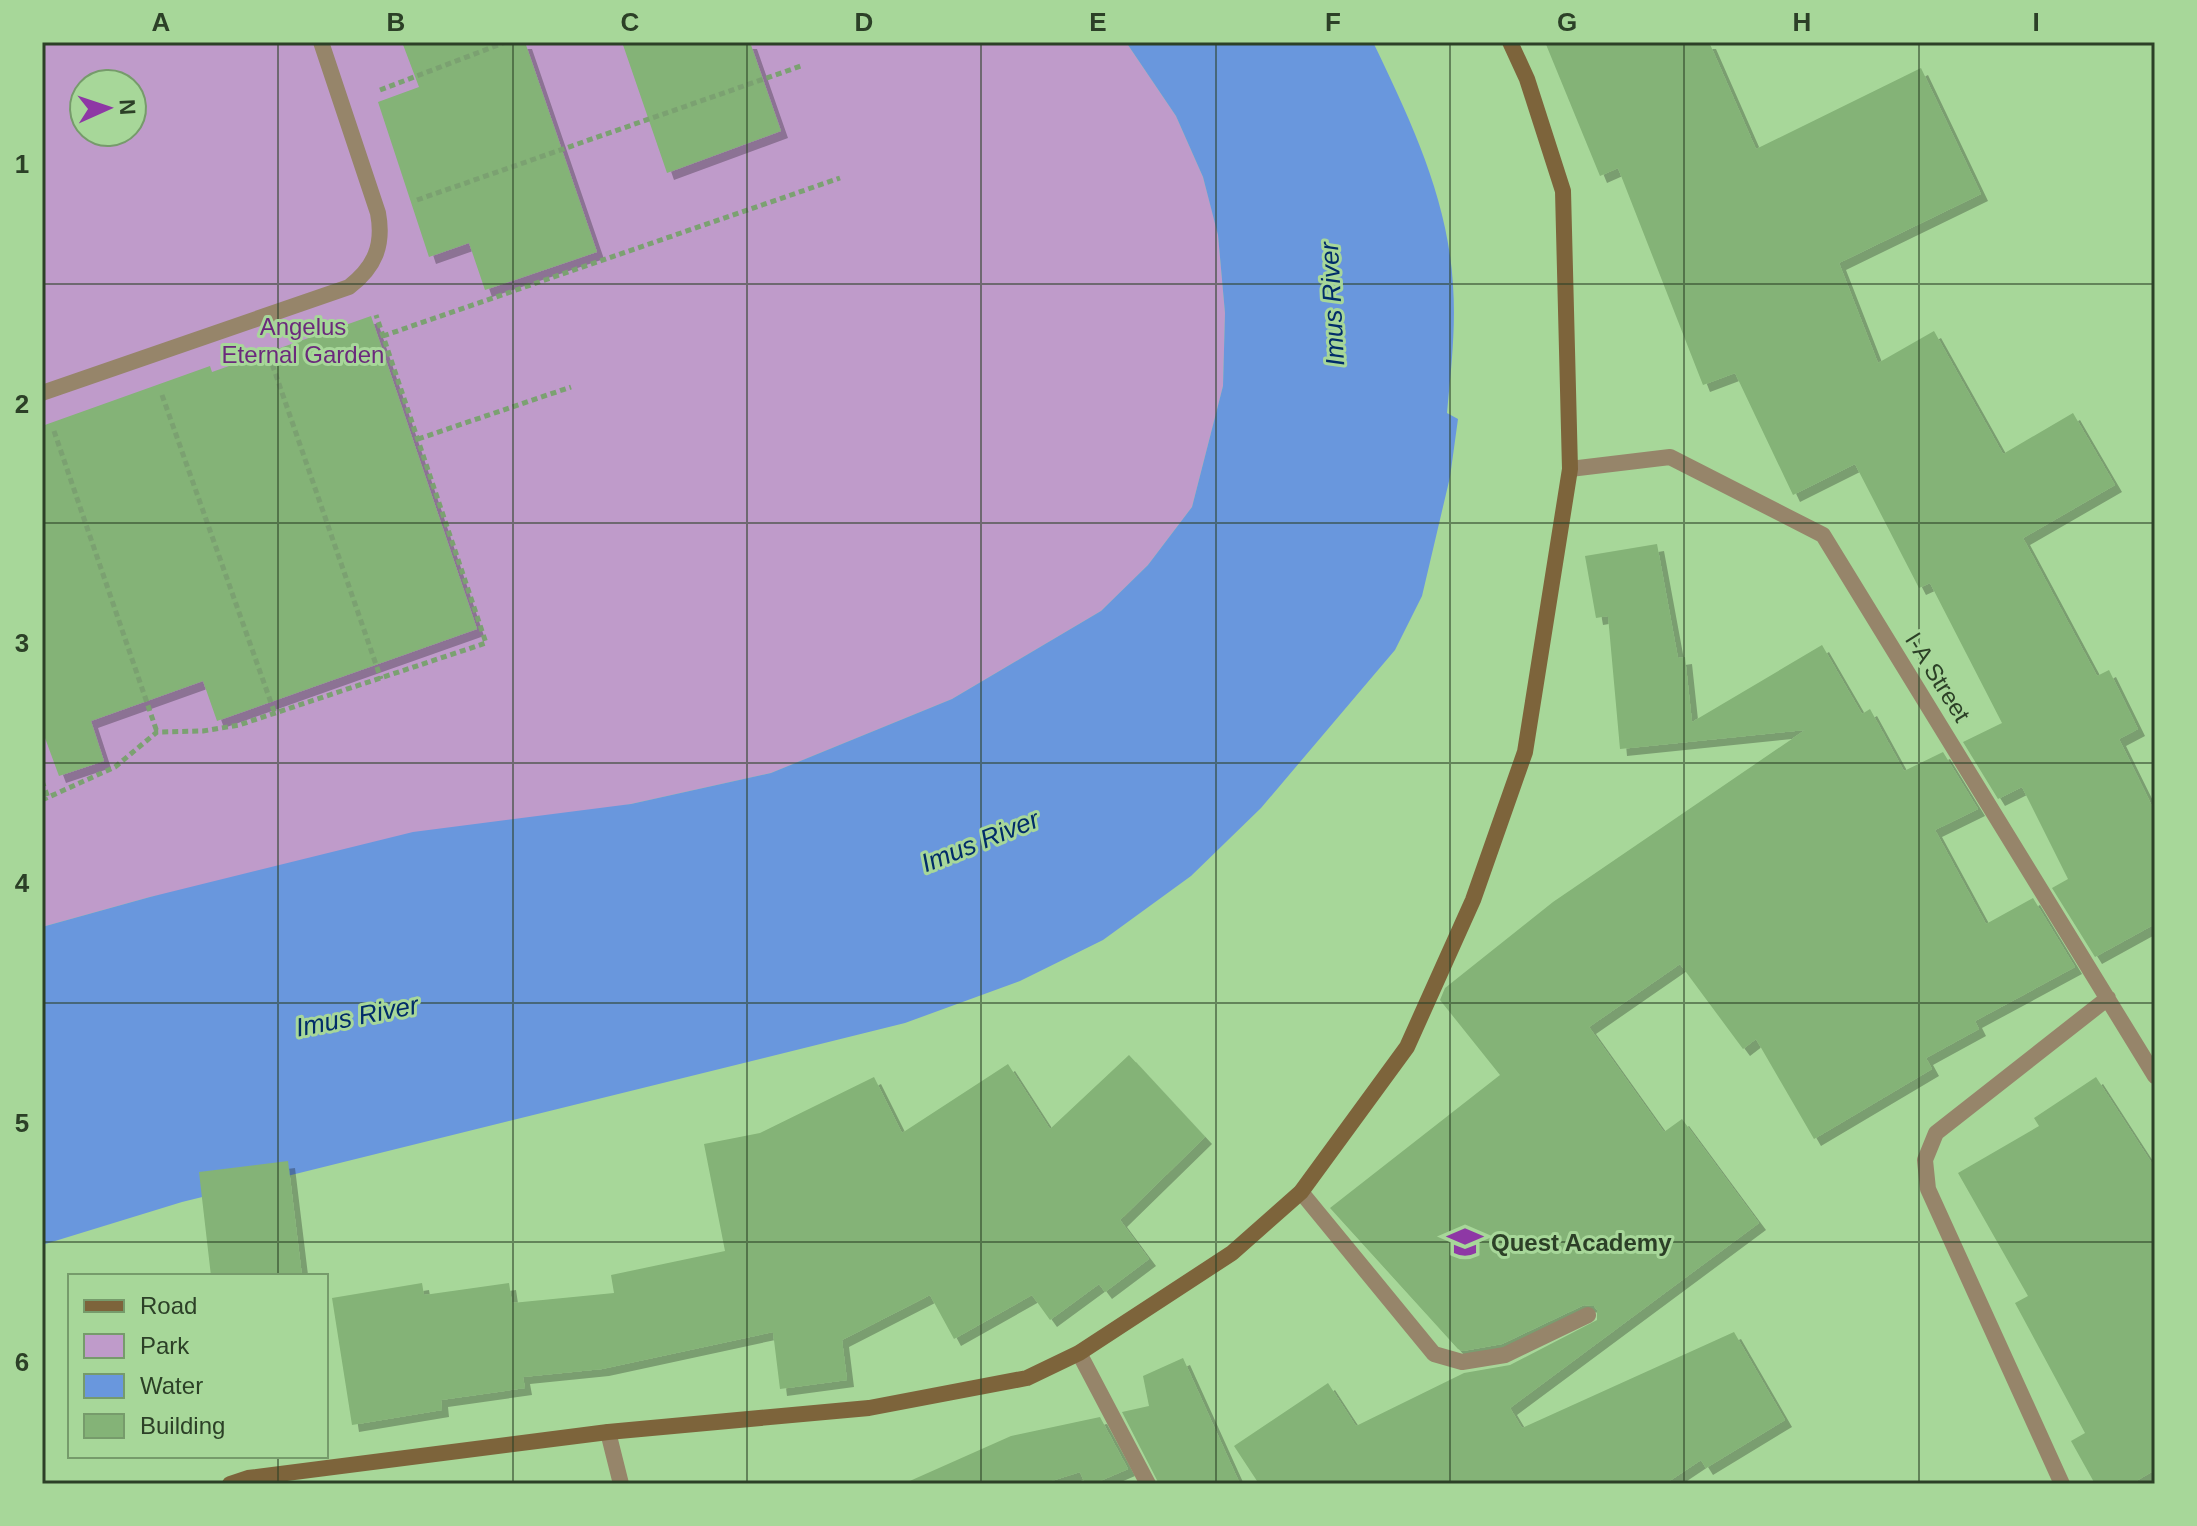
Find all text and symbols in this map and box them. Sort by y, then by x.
text: A [152,7,171,37]
text: B [387,7,405,37]
text: C [621,7,640,37]
text: D [855,7,873,37]
text: E [1089,7,1107,37]
text: F [1325,7,1341,37]
text: G [1557,7,1577,37]
text: H [1793,7,1811,37]
text: I [2032,7,2040,37]
north arrow [68,68,148,148]
text: N [115,98,140,116]
text: 1 [15,149,29,179]
water label: Imus River [1314,240,1350,367]
park label: Angelus Eternal Garden [222,313,384,368]
text: 2 [15,389,29,419]
street label: I-A Street [1900,627,1976,727]
text: 3 [15,628,29,658]
water label: Imus River [917,803,1044,878]
text: 4 [15,868,30,898]
water label: Imus River [293,989,422,1043]
text: 5 [15,1108,29,1138]
school or university icon: Quest Academy [1446,1223,1484,1261]
place label: Quest Academy [1491,1229,1672,1256]
legend [68,1274,328,1458]
text: Road [140,1292,197,1319]
text: Park [140,1332,190,1359]
text: 6 [15,1347,29,1377]
text: Water [140,1372,203,1399]
text: Building [140,1412,225,1439]

